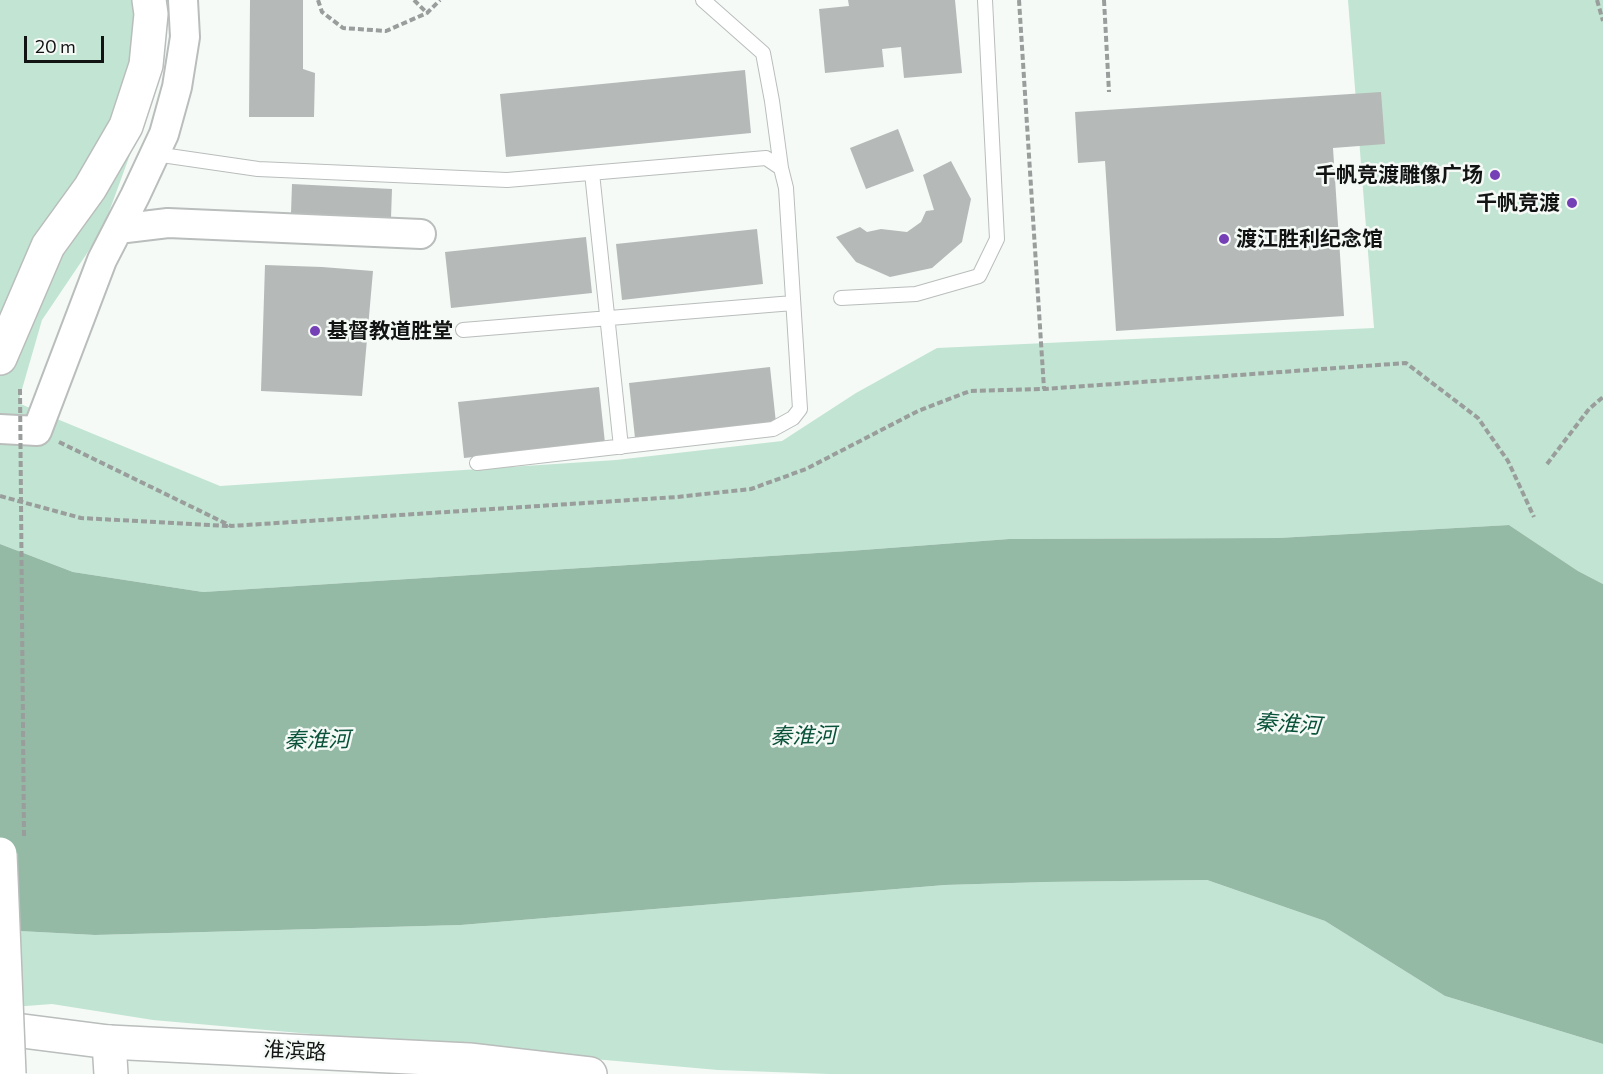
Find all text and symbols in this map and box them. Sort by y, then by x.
scale bar [27,24,106,62]
text: 20 m [35,35,76,57]
place label: 千帆竞渡雕像广场 [1315,162,1483,188]
marker: 千帆竞渡雕像广场 [1488,168,1502,182]
place label: 千帆竞渡 [1476,190,1560,216]
marker: 千帆竞渡 [1565,196,1579,210]
place label: 渡江胜利纪念馆 [1236,226,1383,252]
marker: 渡江胜利纪念馆 [1217,232,1231,246]
place label: 基督教道胜堂 [327,318,453,344]
marker: 基督教道胜堂 [308,324,322,338]
water label: 秦淮河 [1254,709,1322,739]
water label: 秦淮河 [770,722,836,750]
water label: 秦淮河 [284,726,350,754]
street label: 淮滨路 [263,1037,327,1065]

